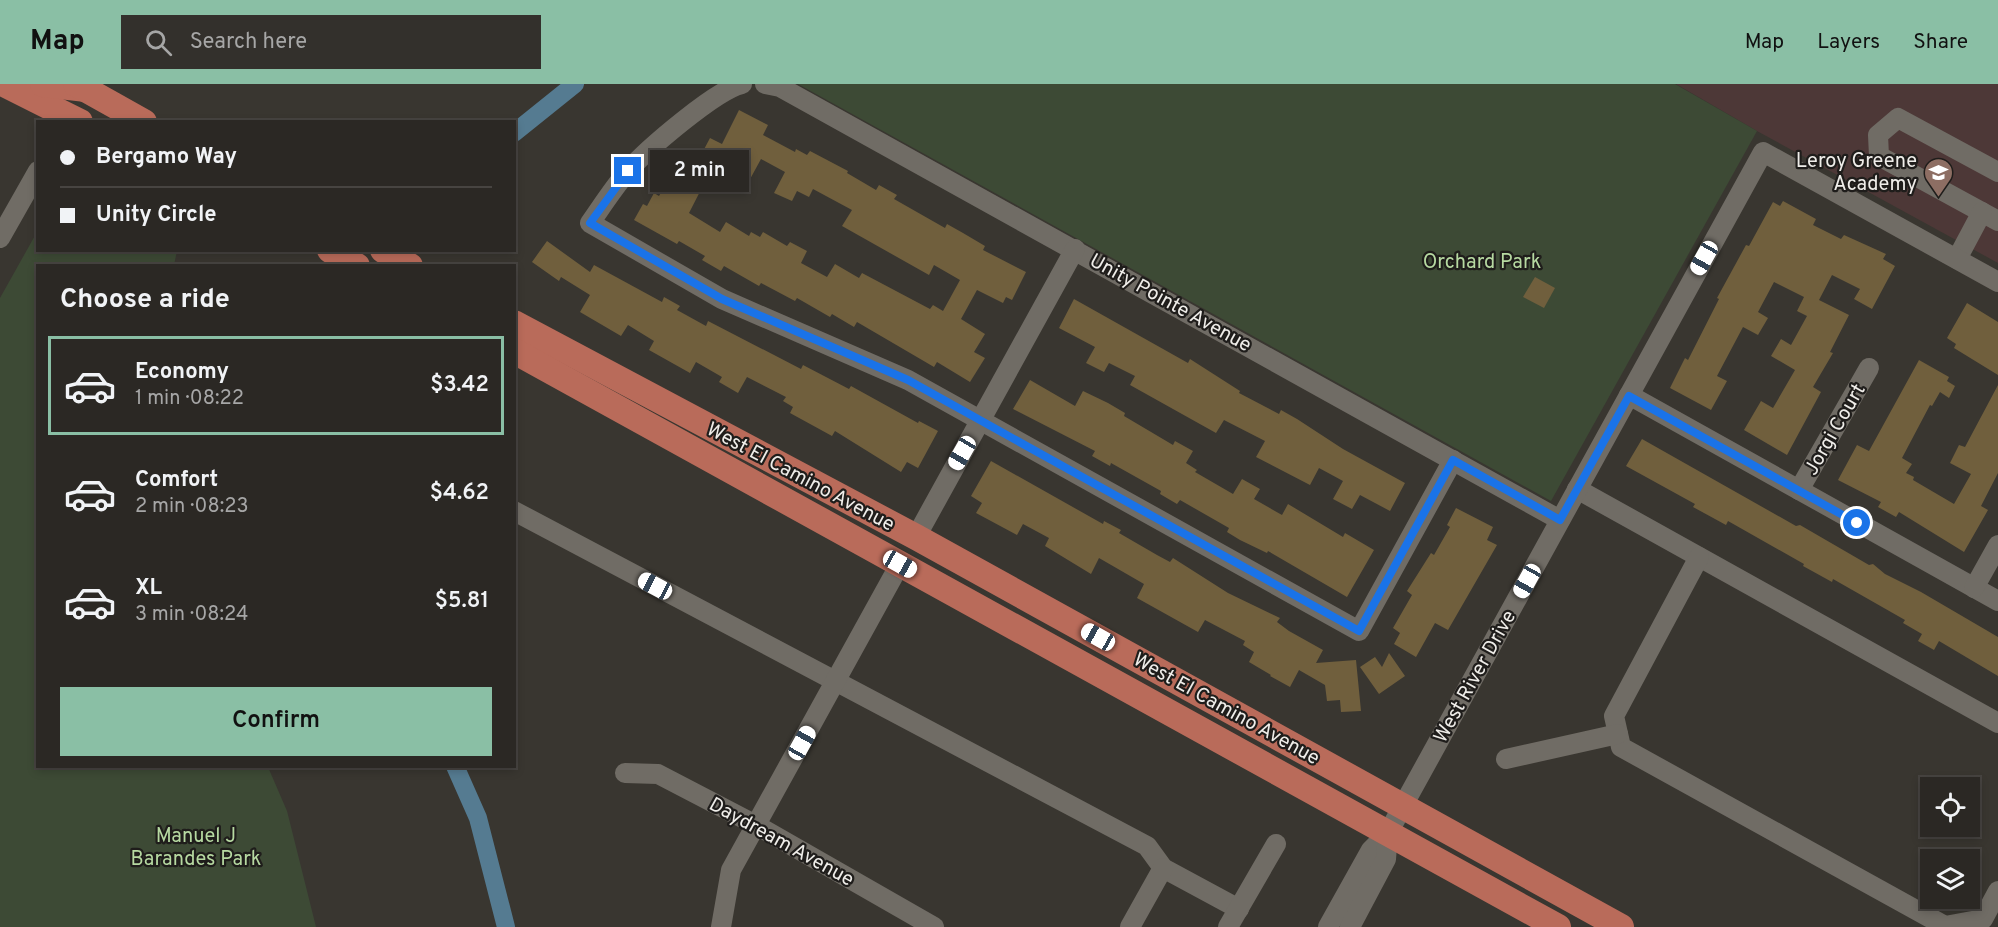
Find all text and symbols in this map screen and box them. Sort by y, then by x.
search box [121,15,541,69]
text: Map [30,24,85,60]
icon: search [142,26,175,59]
text: Search here [190,29,307,56]
text: Map [1745,29,1784,56]
text: Layers [1817,29,1880,56]
text: Share [1913,29,1968,56]
text: Bergamo Way [96,144,237,171]
place label: Leroy Greene Academy [1796,149,1917,198]
callout: 2 min [649,150,748,192]
school or university icon: Leroy Greene Academy [1922,156,1954,198]
route end [614,157,641,184]
text: 2 min [674,158,725,184]
text: Unity Circle [96,202,217,229]
car [1687,238,1721,278]
street label: Unity Pointe Avenue [1084,248,1256,359]
park label: Orchard Park [1423,250,1541,276]
text: Choose a ride [60,283,230,317]
icon: car [63,359,117,413]
text: Economy [135,359,229,386]
text: $3.42 [430,372,489,399]
street label: Jorgi Court [1799,380,1872,480]
text: 1 min · 08:22 [135,386,244,412]
street label: West El Camino Avenue [701,417,899,538]
car [945,433,979,473]
icon: car [63,467,117,521]
text: Comfort [135,467,218,494]
text: $4.62 [430,480,489,507]
text: 2 min · 08:23 [135,494,248,520]
route start [1843,509,1870,536]
car [880,547,920,581]
car [1510,561,1544,601]
car [635,570,675,602]
icon: car [63,575,117,629]
text: XL [135,575,162,602]
text: $5.81 [435,588,489,615]
text: 3 min · 08:24 [135,602,248,628]
street label: West River Drive [1429,606,1523,748]
car [1078,620,1118,654]
street label: West El Camino Avenue [1128,648,1324,772]
button: Confirm [60,687,492,756]
car [785,723,819,763]
map controls [1920,777,1980,909]
button: locate [1920,777,1980,837]
street label: Daydream Avenue [704,792,858,893]
park label: Manuel J Barandes Park [131,824,261,873]
button: layers [1920,849,1980,909]

